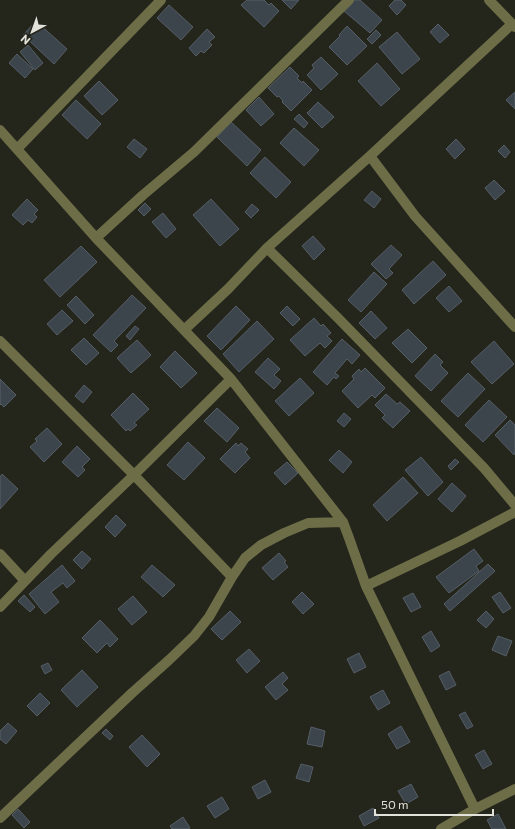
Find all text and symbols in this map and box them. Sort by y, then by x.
north arrow [12,12,52,52]
text: N [18,32,32,48]
scale bar [375,791,493,817]
text: 50 m [381,797,409,811]

